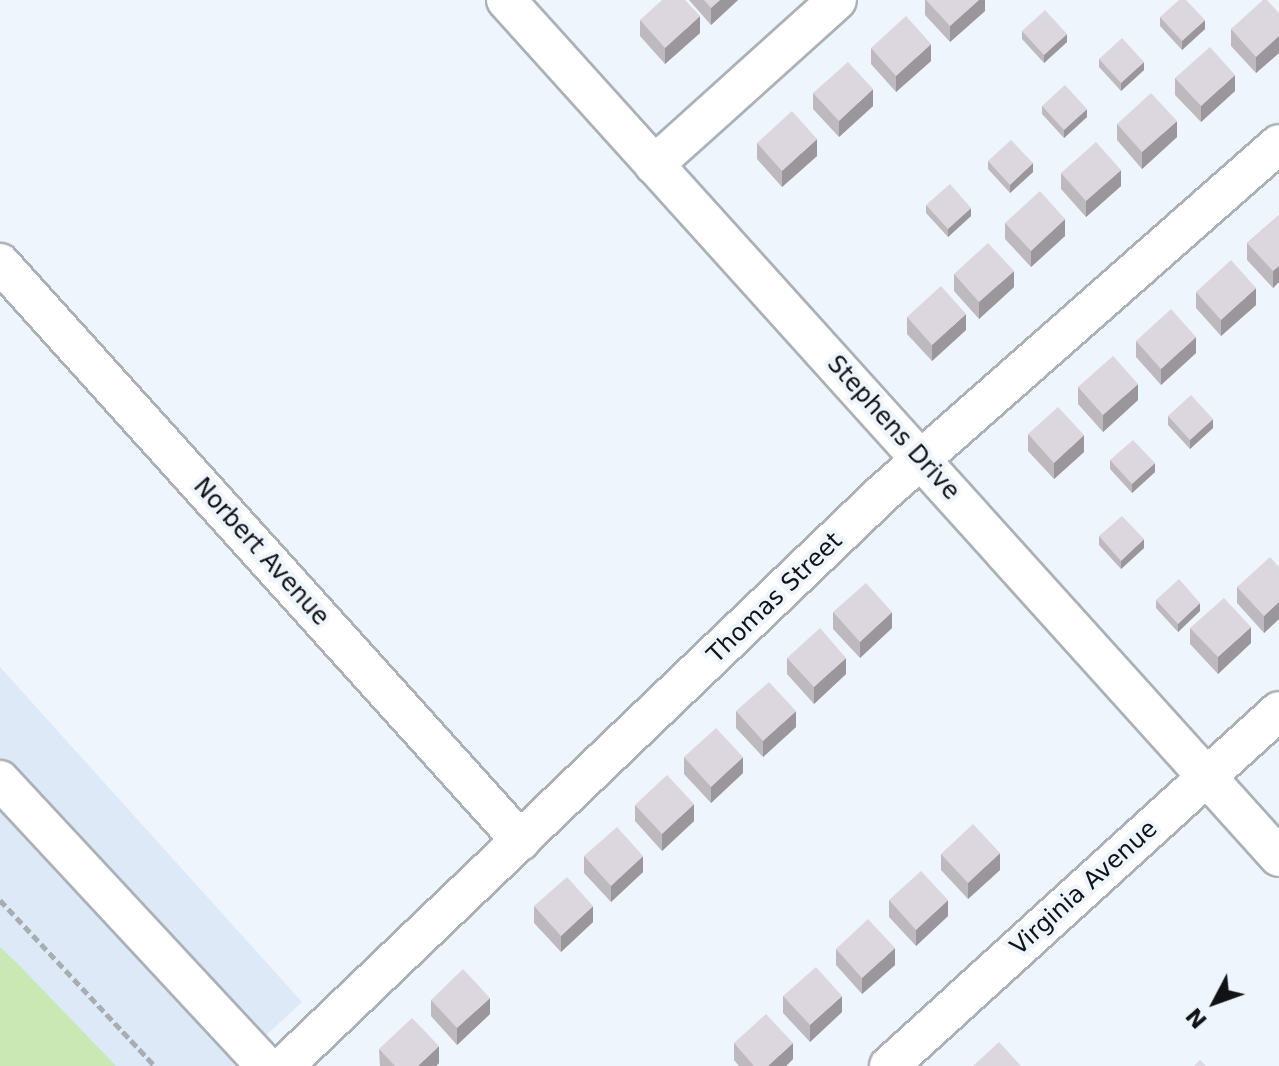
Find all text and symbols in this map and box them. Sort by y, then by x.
street label: Stephens Drive [821,350,965,506]
street label: Norbert Avenue [187,472,335,632]
street label: Thomas Street [702,527,848,669]
street label: Virginia Avenue [1005,815,1163,961]
north arrow [1175,962,1255,1042]
text: N [1181,1003,1212,1033]

